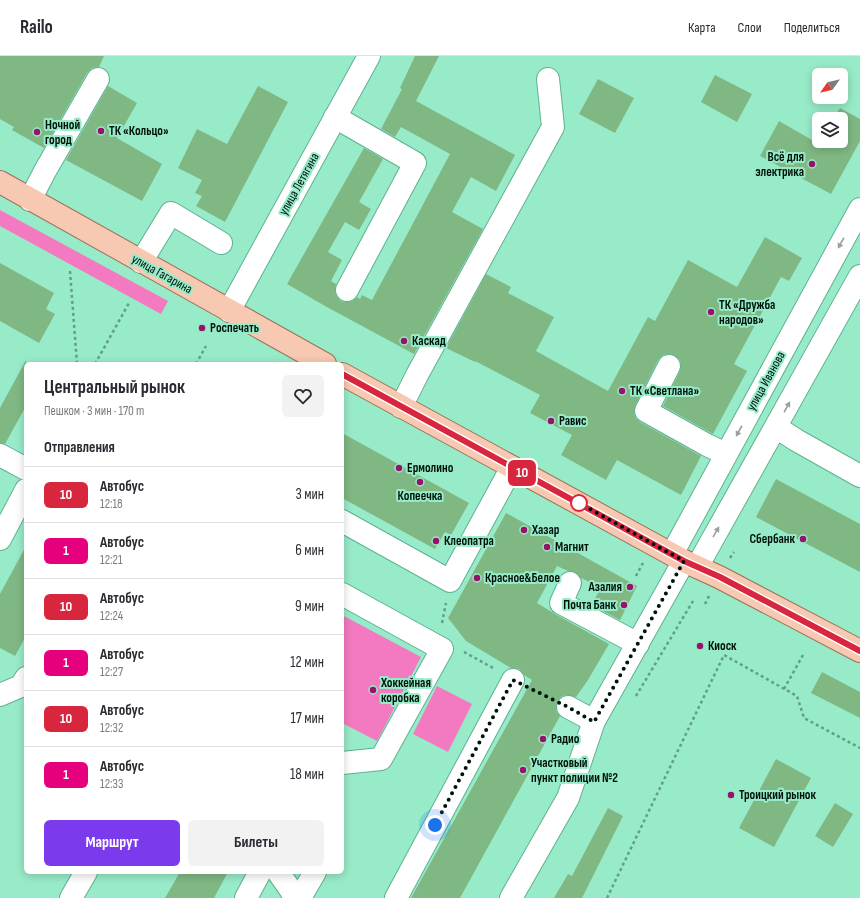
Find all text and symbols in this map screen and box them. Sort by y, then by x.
text: Railo [20,16,53,39]
text: Карта [688,19,716,36]
text: Слои [738,19,762,36]
text: Поделиться [784,19,840,36]
north arrow [812,68,848,104]
map controls [812,68,848,148]
button: layers [812,112,848,148]
place label: Ночной город [45,117,80,148]
place label: ТК «Кольцо» [109,123,169,139]
marker: ТК «Кольцо» [96,126,106,136]
marker: Ночной город [32,127,42,137]
place label: Всё для электрика [755,149,804,180]
street label: улица Летягина [275,150,323,218]
marker: Всё для электрика [807,159,817,169]
one-way arrow [838,237,845,249]
street label: улица Гагарина [129,251,195,297]
place label: ТК «Дружба народов» [719,297,775,328]
marker: ТК «Дружба народов» [706,307,716,317]
place label: Роспечать [210,320,259,336]
marker: Роспечать [197,323,207,333]
place label: Каскад [412,333,446,349]
marker: Каскад [399,336,409,346]
street label: улица Иванова [743,349,789,413]
button: heart [282,375,324,417]
text: Центральный рынок [44,376,185,399]
place label: ТК «Светлана» [630,383,699,399]
marker: ТК «Светлана» [617,386,627,396]
one-way arrow [784,401,791,413]
text: Пешком · 3 мин · 170 m [44,403,144,419]
place label: Равис [559,413,587,429]
marker: Равис [546,416,556,426]
one-way arrow [735,425,742,437]
text: Отправления [44,438,115,457]
place label: Ермолино [407,460,454,476]
line badge: 10 [504,460,540,486]
marker: Ермолино [394,463,404,473]
text: 10 [516,464,528,481]
text: Автобус [100,477,144,496]
marker: Копеечка [415,477,425,487]
text: 3 мин [295,485,324,504]
text: 10 [60,486,72,503]
place label: Копеечка [398,488,442,504]
unlabelled marker [570,494,588,512]
text: 12:18 [100,496,123,512]
place label: Хазар [531,522,560,538]
marker: Хазар [519,525,529,535]
one-way arrow [713,527,720,538]
place label: Сбербанк [749,531,796,547]
text: Автобус [100,533,144,552]
place label: Клеопатра [444,533,494,549]
marker: Сбербанк [798,534,808,544]
marker: Клеопатра [431,536,441,546]
place label: Магнит [555,539,589,555]
text: 6 мин [295,541,324,560]
text: 1 [63,542,69,559]
marker: Магнит [542,542,552,552]
text: 12:21 [100,552,122,568]
place label: Красное&Белое [485,570,560,586]
marker: Красное&Белое [472,573,482,583]
place label: Азалия [587,579,622,595]
marker: Азалия [625,582,635,592]
text: Автобус [100,589,144,608]
text: 9 мин [295,597,324,616]
place label: Почта Банк [563,597,617,613]
text: 10 [60,598,72,615]
marker: Почта Банк [619,600,629,610]
text: 12:24 [100,608,123,624]
place label: Киоск [708,638,737,654]
marker: Киоск [695,641,705,651]
text: Автобус [100,645,144,664]
text: 12 мин [290,653,324,672]
text: 1 [63,654,69,671]
text: 12:27 [100,664,123,680]
place label: Хоккейная коробка [380,675,431,706]
marker: Хоккейная коробка [368,685,378,695]
text: Автобус [100,701,144,720]
text: 17 мин [291,709,324,728]
text: 10 [60,710,72,727]
text: 12:32 [100,720,123,736]
place label: Радио [551,731,580,747]
marker: Радио [538,734,548,744]
place label: Участковый пункт полиции №2 [531,755,618,786]
text: Автобус [100,757,144,776]
text: 18 мин [290,765,324,784]
marker: Участковый пункт полиции №2 [518,765,528,775]
text: 1 [63,766,69,783]
text: 12:33 [100,776,123,792]
place label: Троицкий рынок [739,787,817,803]
marker: Троицкий рынок [726,790,736,800]
your location [425,815,445,835]
button: Маршрут [44,820,180,866]
button: Билеты [188,820,324,866]

